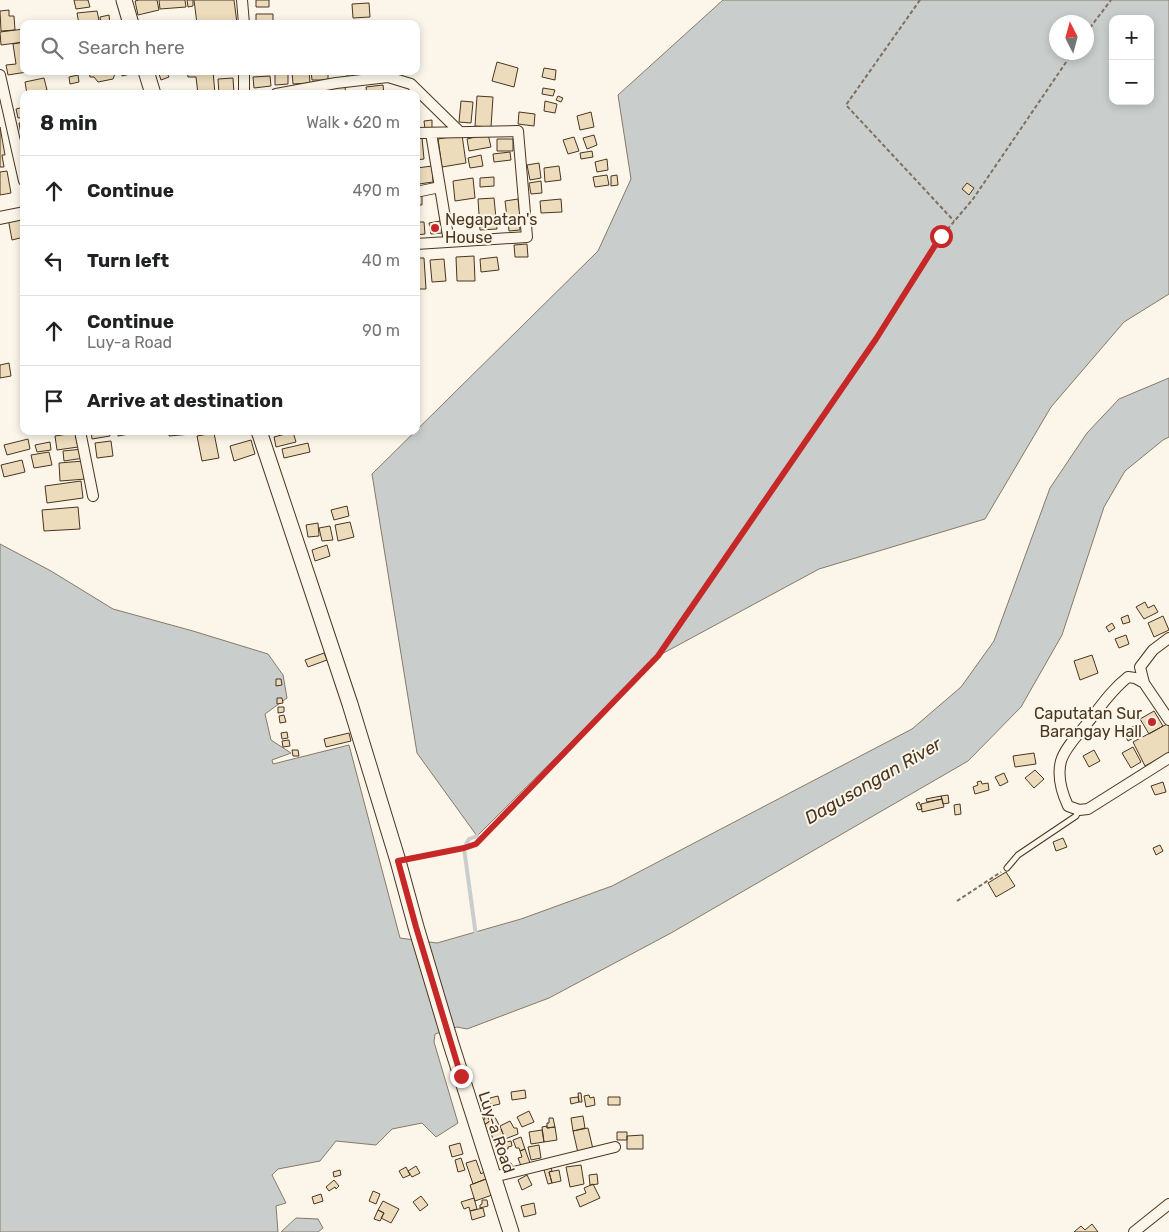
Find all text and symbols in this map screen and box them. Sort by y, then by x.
north arrow [1049,15,1094,60]
map controls [1109,15,1154,105]
button: + [1109,15,1154,60]
search box [20,20,420,75]
icon: search [38,34,66,62]
text: Search here [78,36,185,59]
button: − [1109,60,1154,105]
text: 8 min [40,110,97,135]
text: Walk · 620 m [306,113,400,132]
icon: ahead [40,177,68,205]
text: Continue [87,179,174,202]
text: 490 m [352,181,400,200]
place label: Negapatan's House [445,210,537,247]
marker: Negapatan's House [429,222,441,234]
route start [930,225,953,248]
icon: left [40,247,68,275]
text: Turn left [87,249,169,272]
text: 40 m [362,251,400,270]
text: Continue [87,310,174,333]
icon: ahead [40,317,68,345]
text: 90 m [362,321,400,340]
text: Luy-a Road [87,333,172,352]
icon: arrive [40,387,68,415]
text: Arrive at destination [87,389,283,412]
place label: Caputatan Sur Barangay Hall [1034,704,1142,741]
marker: Caputatan Sur Barangay Hall [1146,716,1158,728]
water label: Dagusongan River [801,732,946,829]
route end [450,1065,473,1088]
street label: Luy-a Road [474,1089,519,1176]

